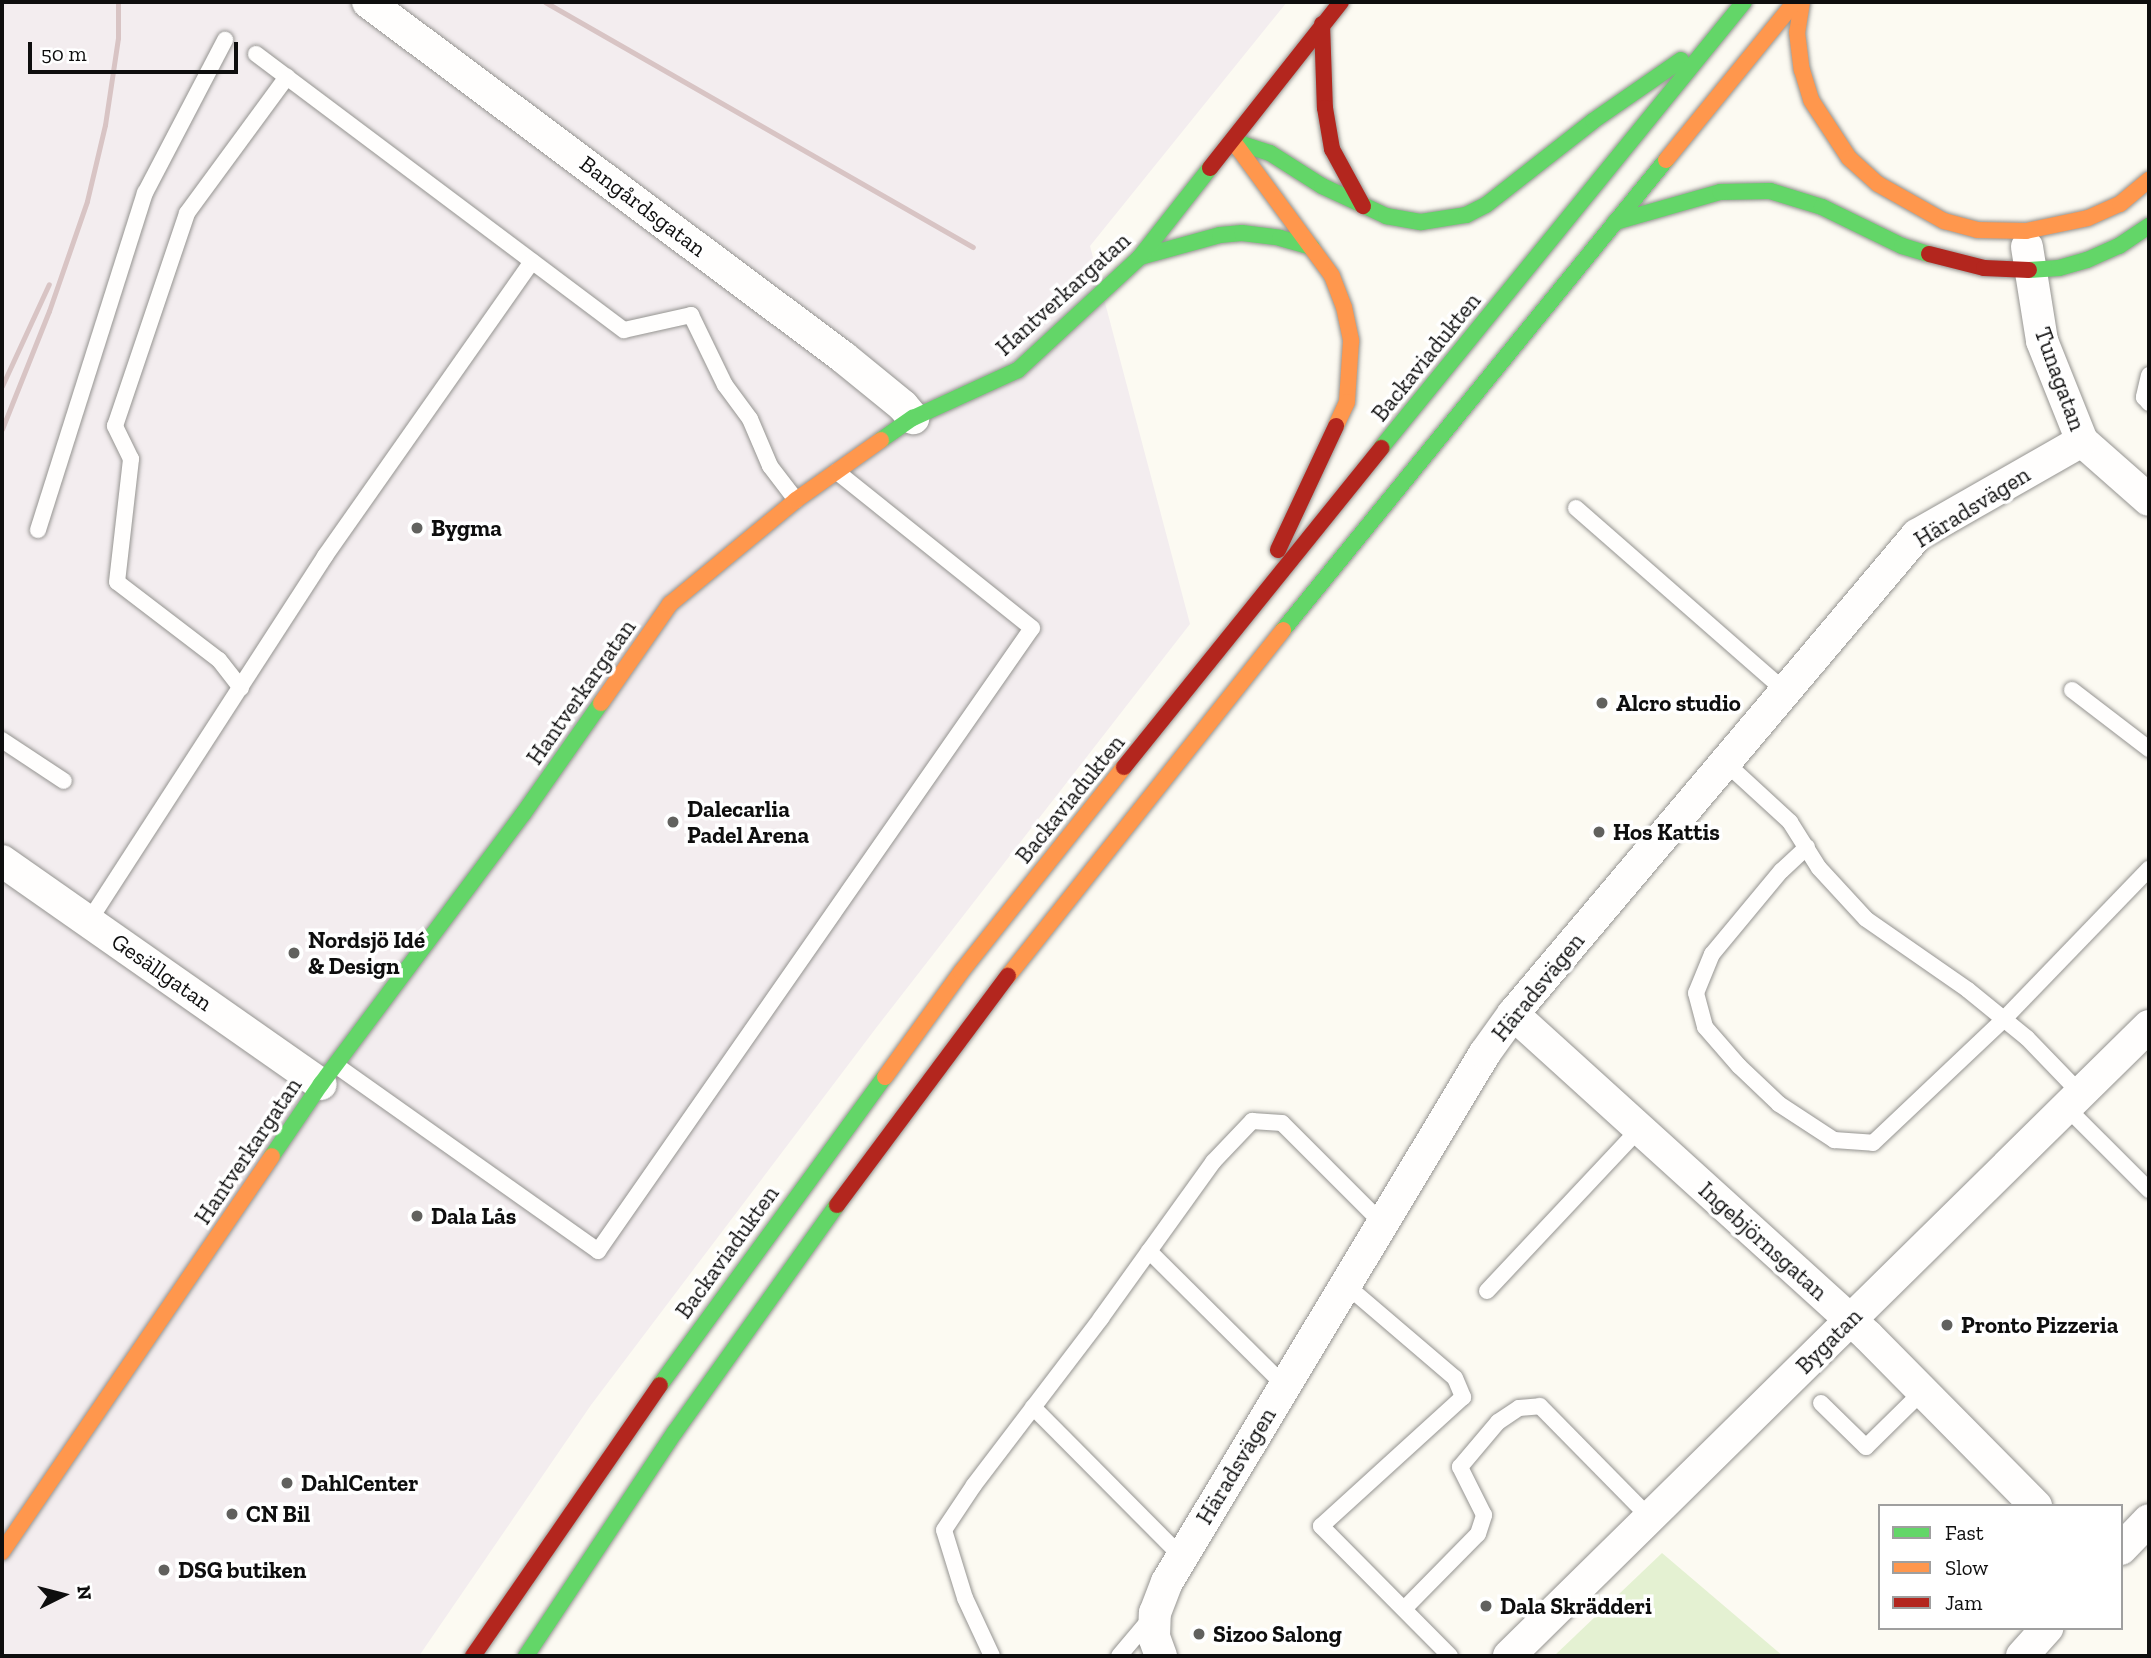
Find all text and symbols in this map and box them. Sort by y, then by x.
scale bar [32,28,242,72]
text: 50 m [41,41,87,66]
street label: Bangårdsgatan [574,150,712,262]
street label: Hantverkargatan [990,227,1136,361]
street label: Backaviadukten [1366,287,1486,427]
street label: Tunagatan [2029,324,2091,434]
street label: Häradsvägen [1909,461,2035,553]
place label: Bygma [431,514,502,542]
marker: Bygma [409,520,425,536]
street label: Hantverkargatan [521,614,641,770]
place label: Alcro studio [1616,689,1741,717]
marker: Alcro studio [1594,695,1610,711]
street label: Backaviadukten [1010,729,1130,869]
place label: Dalecarlia Padel Arena [687,795,810,849]
marker: Dalecarlia Padel Arena [665,814,681,830]
place label: Hos Kattis [1613,818,1720,846]
marker: Hos Kattis [1591,824,1607,840]
place label: Nordsjö Idé & Design [308,926,425,980]
street label: Gesällgatan [106,927,218,1017]
street label: Häradsvägen [1486,927,1590,1047]
marker: Nordsjö Idé & Design [286,945,302,961]
street label: Hantverkargatan [189,1072,307,1230]
street label: Ingebjörnsgatan [1693,1176,1833,1306]
street label: Backaviadukten [670,1180,784,1324]
place label: Dala Lås [431,1202,516,1230]
marker: Dala Lås [409,1208,425,1224]
street label: Bygatan [1790,1302,1868,1380]
place label: Pronto Pizzeria [1961,1311,2118,1339]
marker: Pronto Pizzeria [1939,1317,1955,1333]
street label: Häradsvägen [1190,1403,1282,1529]
place label: DahlCenter [301,1469,418,1497]
marker: DahlCenter [279,1475,295,1491]
place label: CN Bil [246,1500,310,1528]
legend [1878,1504,2123,1630]
marker: CN Bil [224,1506,240,1522]
text: Fast [1945,1520,1984,1545]
text: Slow [1945,1555,1988,1580]
place label: DSG butiken [178,1556,306,1584]
north arrow [28,1560,98,1630]
marker: DSG butiken [156,1562,172,1578]
text: N [72,1584,97,1601]
text: Jam [1945,1590,1982,1615]
place label: Dala Skrädderi [1500,1592,1652,1620]
marker: Dala Skrädderi [1478,1598,1494,1614]
place label: Sizoo Salong [1213,1620,1342,1648]
marker: Sizoo Salong [1191,1626,1207,1642]

